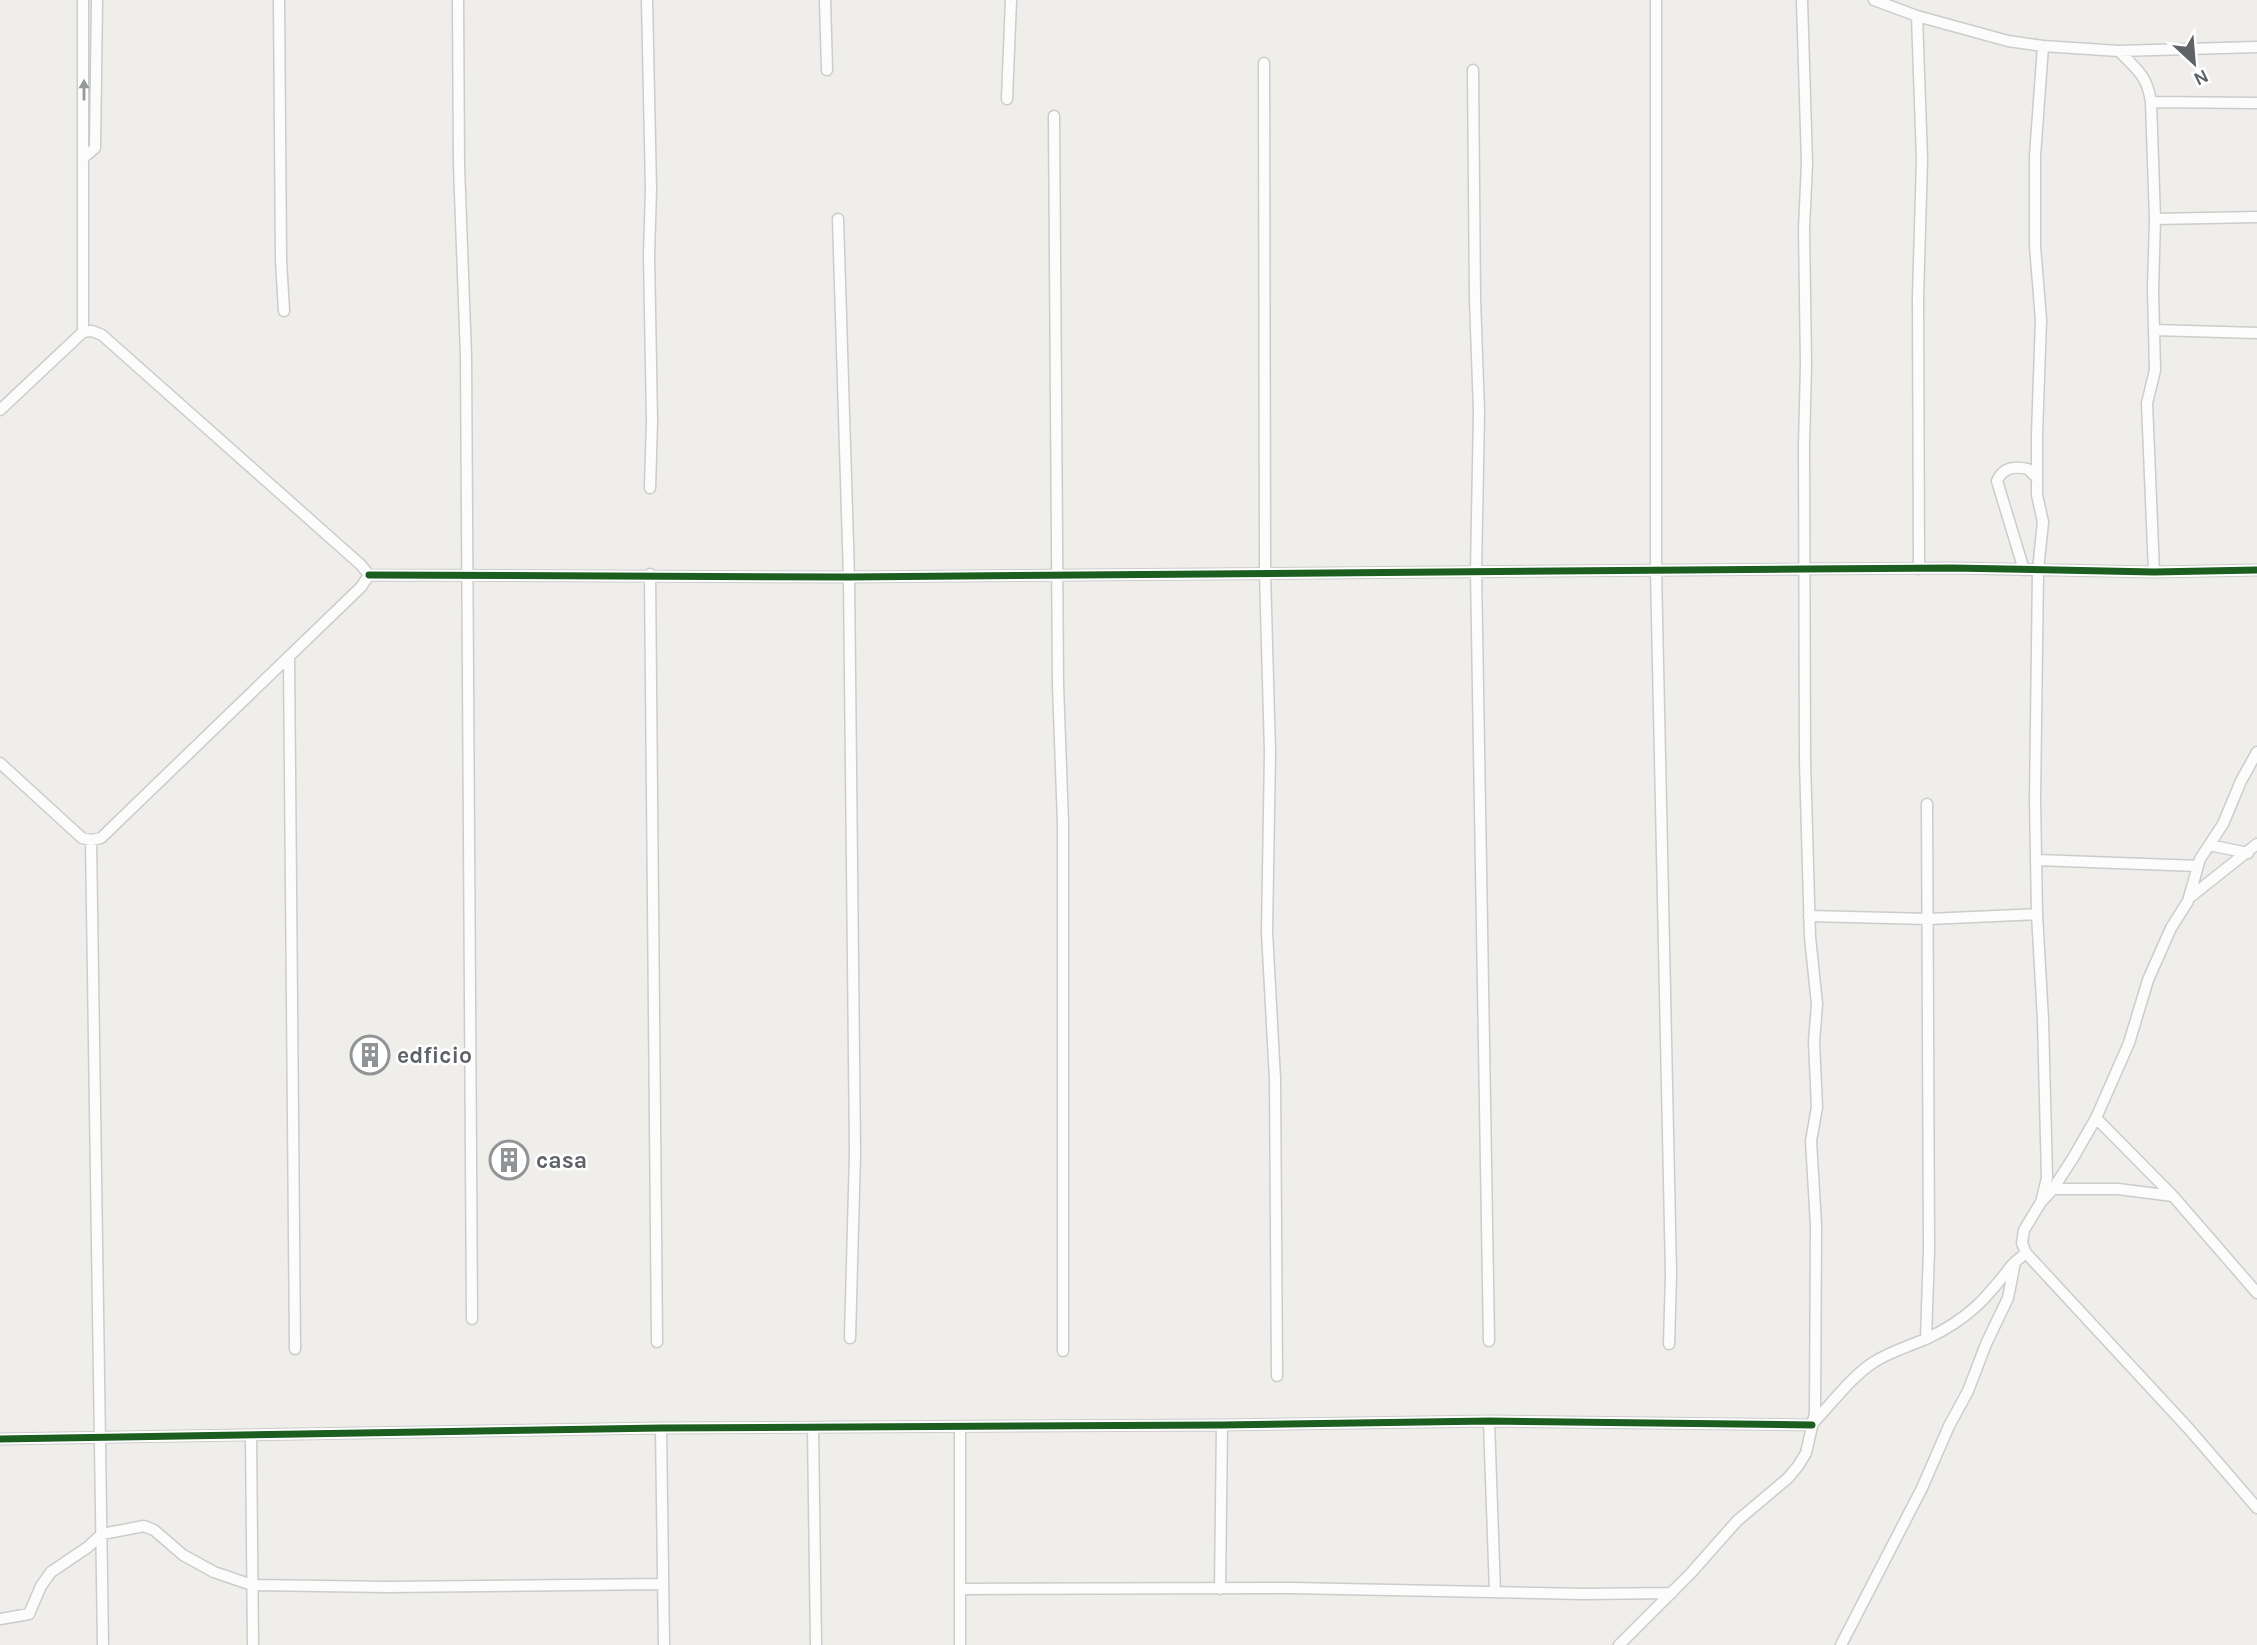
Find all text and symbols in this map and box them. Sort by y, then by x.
north arrow [2159,28,2229,98]
text: N [2190,65,2212,90]
one-way arrow [78,79,89,101]
building icon: edficio [349,1034,391,1076]
place label: edficio [397,1042,472,1069]
building icon: casa [488,1139,530,1181]
place label: casa [536,1147,587,1174]

